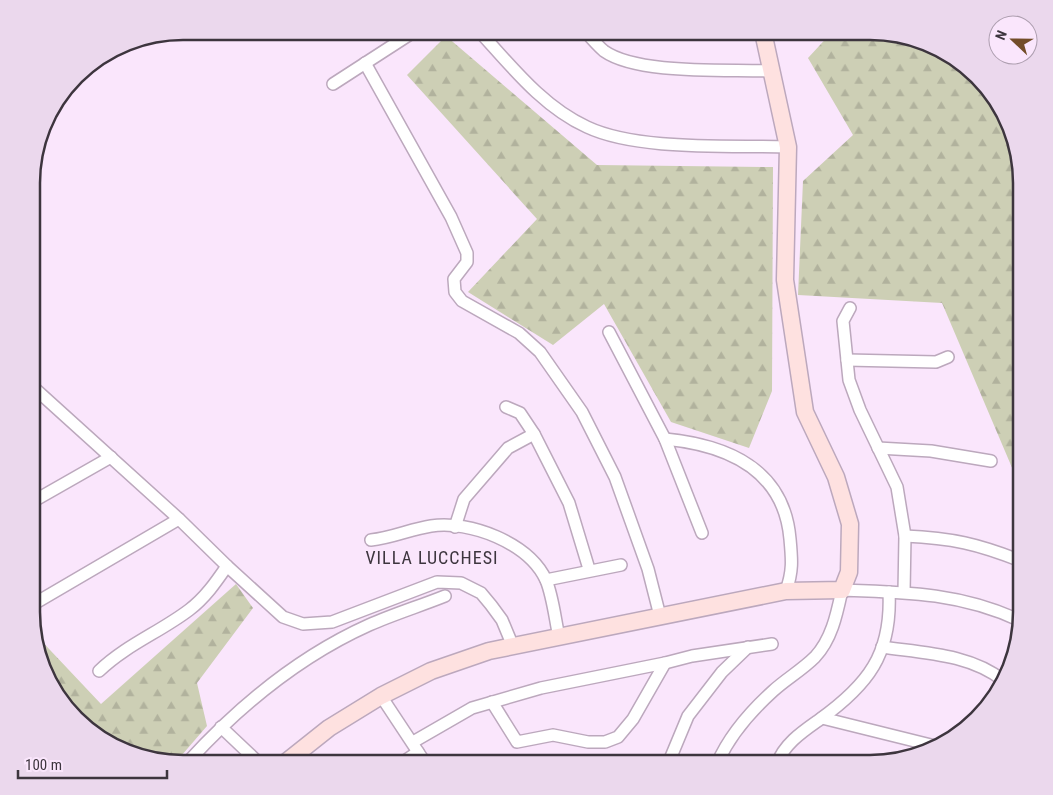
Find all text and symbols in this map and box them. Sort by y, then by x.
north arrow [988,15,1038,65]
text: N [992,28,1010,42]
district label: VILLA LUCCHESI [366,547,498,568]
scale bar [18,748,166,780]
text: 100 m [25,756,62,774]

